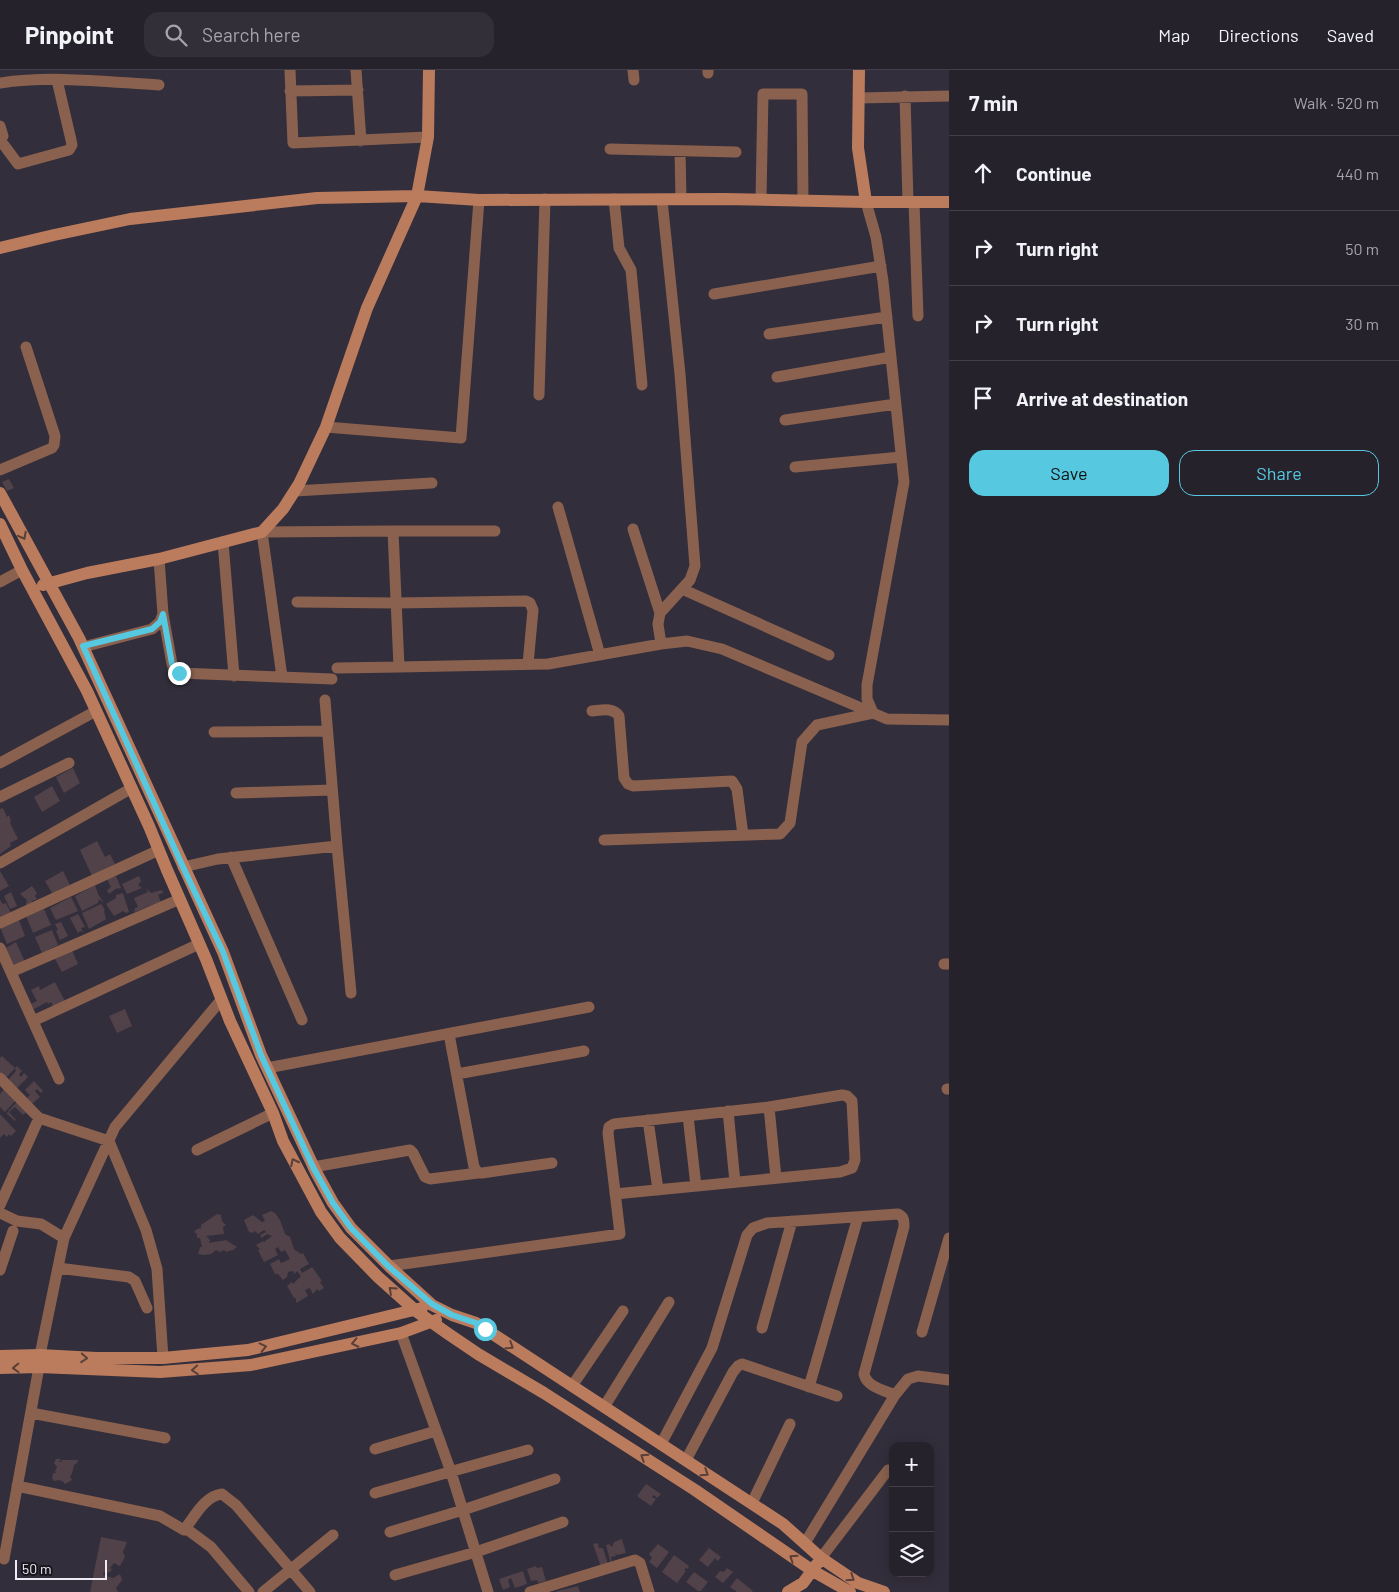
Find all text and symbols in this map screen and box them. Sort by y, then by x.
search box [144,12,494,57]
text: Pinpoint [25,20,114,49]
icon: search [162,21,190,49]
text: Search here [202,23,301,46]
text: Map [1158,24,1190,46]
text: Directions [1218,24,1299,46]
text: Saved [1327,24,1374,46]
text: 7 min [969,90,1018,115]
text: Walk · 520 m [1294,93,1379,112]
icon: ahead [969,159,997,187]
text: Continue [1016,162,1092,185]
text: 440 m [1336,164,1379,183]
icon: right [969,234,997,262]
text: Turn right [1016,237,1098,260]
text: 50 m [1345,239,1379,258]
icon: right [969,309,997,337]
text: Turn right [1016,312,1098,335]
text: 30 m [1345,314,1379,333]
icon: arrive [969,384,997,412]
text: Arrive at destination [1016,387,1188,410]
button: Save [969,450,1169,496]
button: Share [1179,450,1379,496]
one-way arrow [17,531,27,540]
route end [168,662,191,685]
one-way arrow [290,1159,300,1168]
one-way arrow [389,1286,398,1295]
route start [474,1318,497,1341]
one-way arrow [351,1337,360,1348]
one-way arrow [505,1340,514,1349]
one-way arrow [258,1342,267,1353]
one-way arrow [80,1352,88,1363]
one-way arrow [11,1362,19,1373]
one-way arrow [191,1364,199,1375]
map controls [889,1442,934,1577]
button: + [889,1442,934,1487]
one-way arrow [640,1454,649,1464]
one-way arrow [699,1467,709,1476]
button: − [889,1487,934,1532]
button: layers [889,1532,934,1577]
one-way arrow [789,1555,799,1564]
scale bar [15,1557,108,1580]
text: 50 m [22,1560,51,1577]
one-way arrow [845,1572,855,1581]

